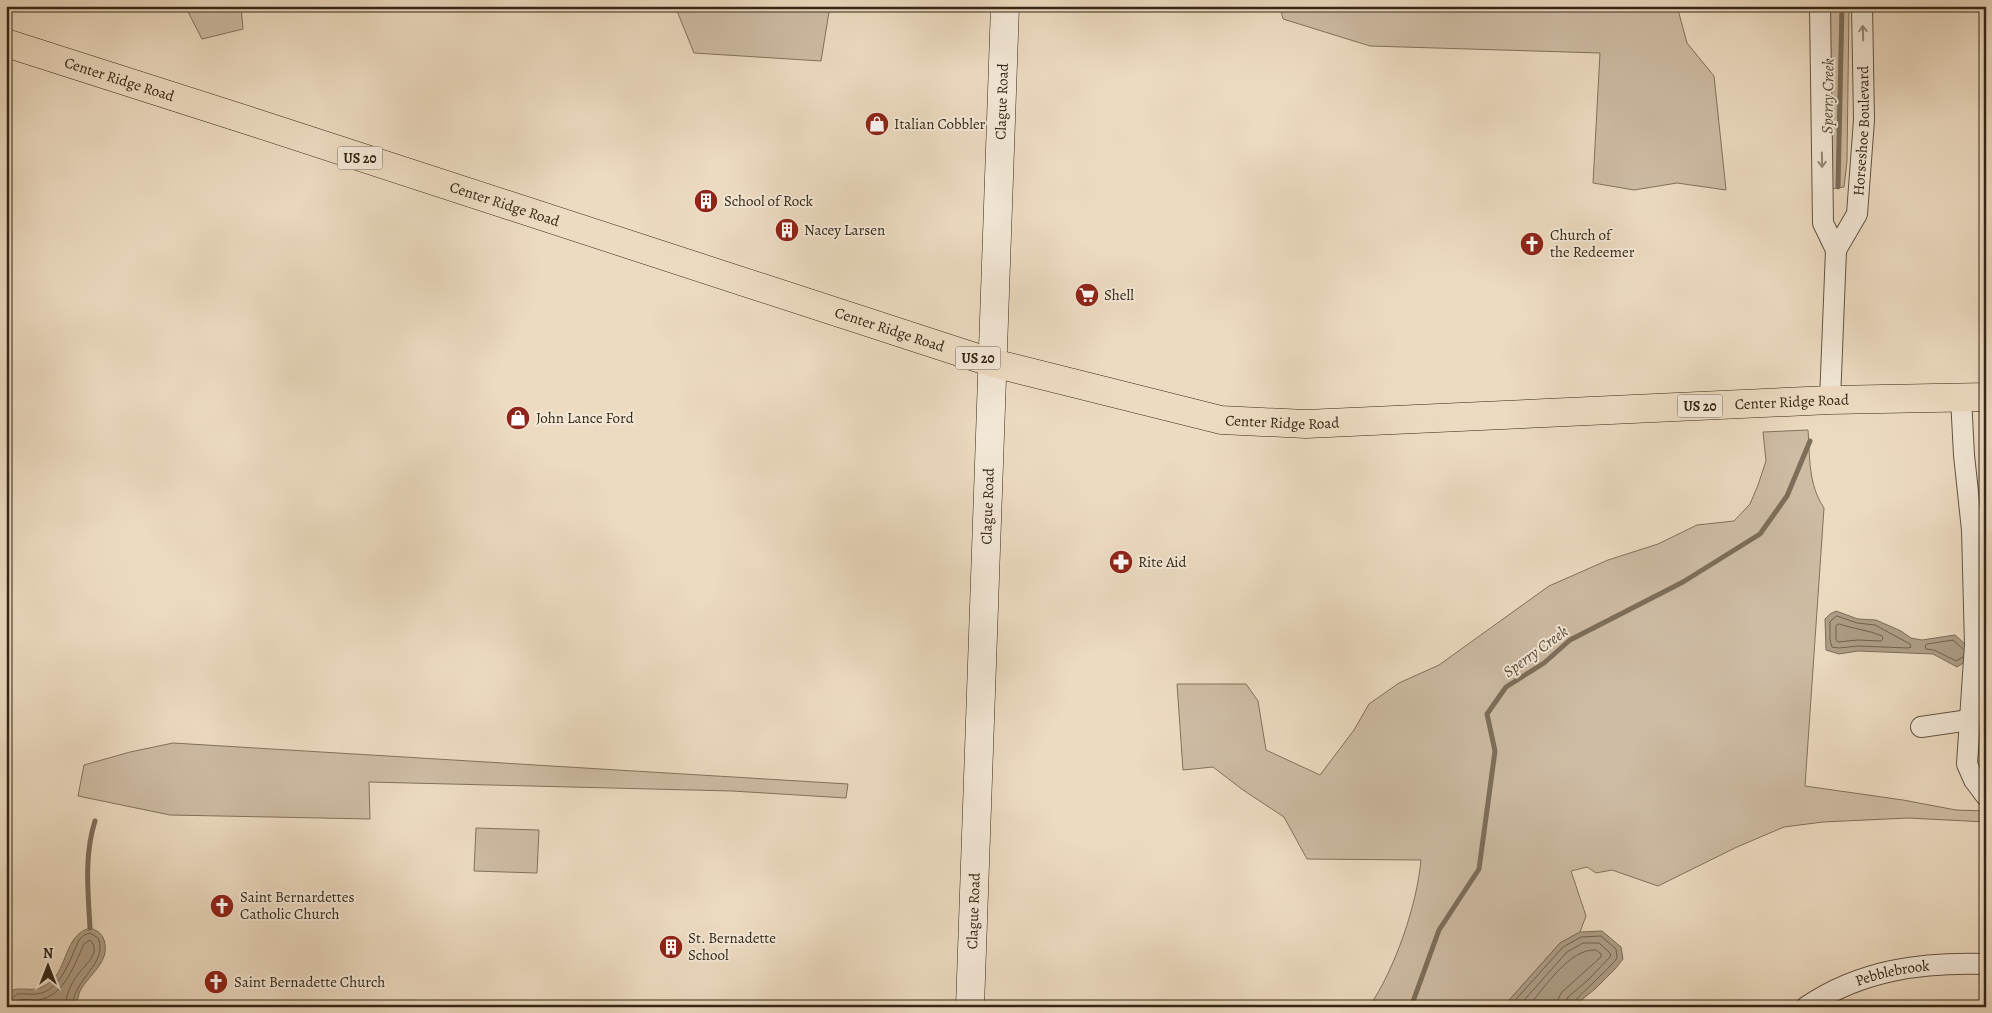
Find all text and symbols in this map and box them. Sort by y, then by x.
one-way arrow [1858,25,1868,41]
street label: Center Ridge Road [62,52,178,106]
water label: Sperry Creek [1816,58,1840,134]
street label: Clague Road [990,62,1013,140]
street label: Horseshoe Boulevard [1848,65,1874,197]
shop icon: Italian Cobbler [864,111,890,137]
place label: Italian Cobbler [894,114,986,134]
road number: US 20 [338,146,382,170]
one-way arrow [1817,152,1827,168]
street label: Center Ridge Road [447,177,563,231]
building icon: School of Rock [693,188,719,214]
place label: School of Rock [724,191,814,211]
building icon: Nacey Larsen [774,217,800,243]
place label: Nacey Larsen [804,220,885,240]
place label: Church of the Redeemer [1550,225,1635,262]
church icon: Church of the Redeemer [1519,231,1545,257]
supermarket icon: Shell [1074,282,1100,308]
place label: Shell [1104,285,1134,305]
street label: Center Ridge Road [832,302,948,357]
road number: US 20 [956,346,1000,369]
street label: Center Ridge Road [1734,390,1850,414]
road number: US 20 [1678,394,1722,418]
shop icon: John Lance Ford [505,405,531,431]
place label: John Lance Ford [536,408,635,428]
street label: Center Ridge Road [1225,410,1341,434]
street label: Clague Road [976,467,999,545]
pharmacy icon: Rite Aid [1108,549,1134,575]
place label: Rite Aid [1138,552,1188,572]
water label: Sperry Creek [1499,621,1573,683]
street label: Clague Road [962,871,985,950]
place label: Saint Bernardettes Catholic Church [240,887,355,924]
church icon: Saint Bernardettes Catholic Church [209,893,235,919]
place label: St. Bernadette School [688,928,776,965]
building icon: St. Bernadette School [658,934,684,960]
north arrow [22,940,72,990]
text: N [43,944,53,963]
street label: Pebblebrook [1853,955,1931,991]
church icon: Saint Bernadette Church [203,969,229,995]
place label: Saint Bernadette Church [234,972,385,992]

